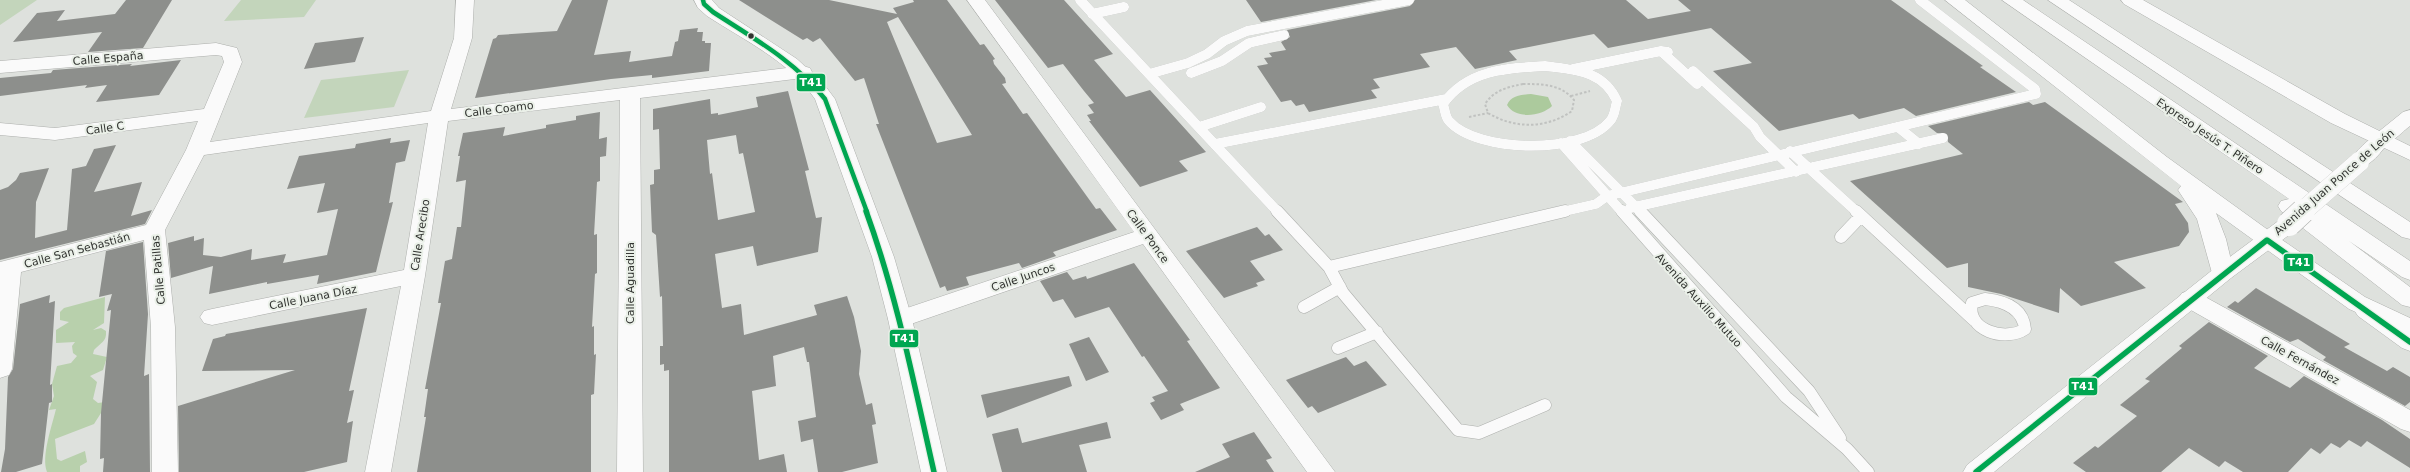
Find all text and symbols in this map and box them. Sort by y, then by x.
unlabelled marker [746,31,756,41]
street label: Calle España [72,49,144,68]
line badge: T41 [796,73,826,92]
text: T41 [800,76,822,89]
street label: Expreso Jesús T. Piñero [2154,96,2266,177]
street label: Calle Coamo [464,99,535,120]
street label: Calle C [85,119,125,138]
street label: Avenida Juan Ponce de León [2272,127,2397,238]
street label: Calle Arecibo [408,198,433,272]
street label: Calle Ponce [1124,207,1172,266]
street label: Calle San Sebastián [23,230,132,271]
street label: Calle Patillas [149,234,168,305]
street label: Calle Aguadilla [624,242,637,324]
street label: Avenida Auxilio Mutuo [1653,251,1745,350]
line badge: T41 [2283,253,2314,272]
text: T41 [2288,256,2310,269]
street label: Calle Juncos [990,260,1057,294]
street label: Calle Juana Díaz [268,283,358,312]
line badge: T41 [889,329,919,348]
text: T41 [893,332,915,345]
street label: Calle Fernández [2258,333,2342,388]
line badge: T41 [2068,377,2098,396]
text: T41 [2072,380,2094,393]

